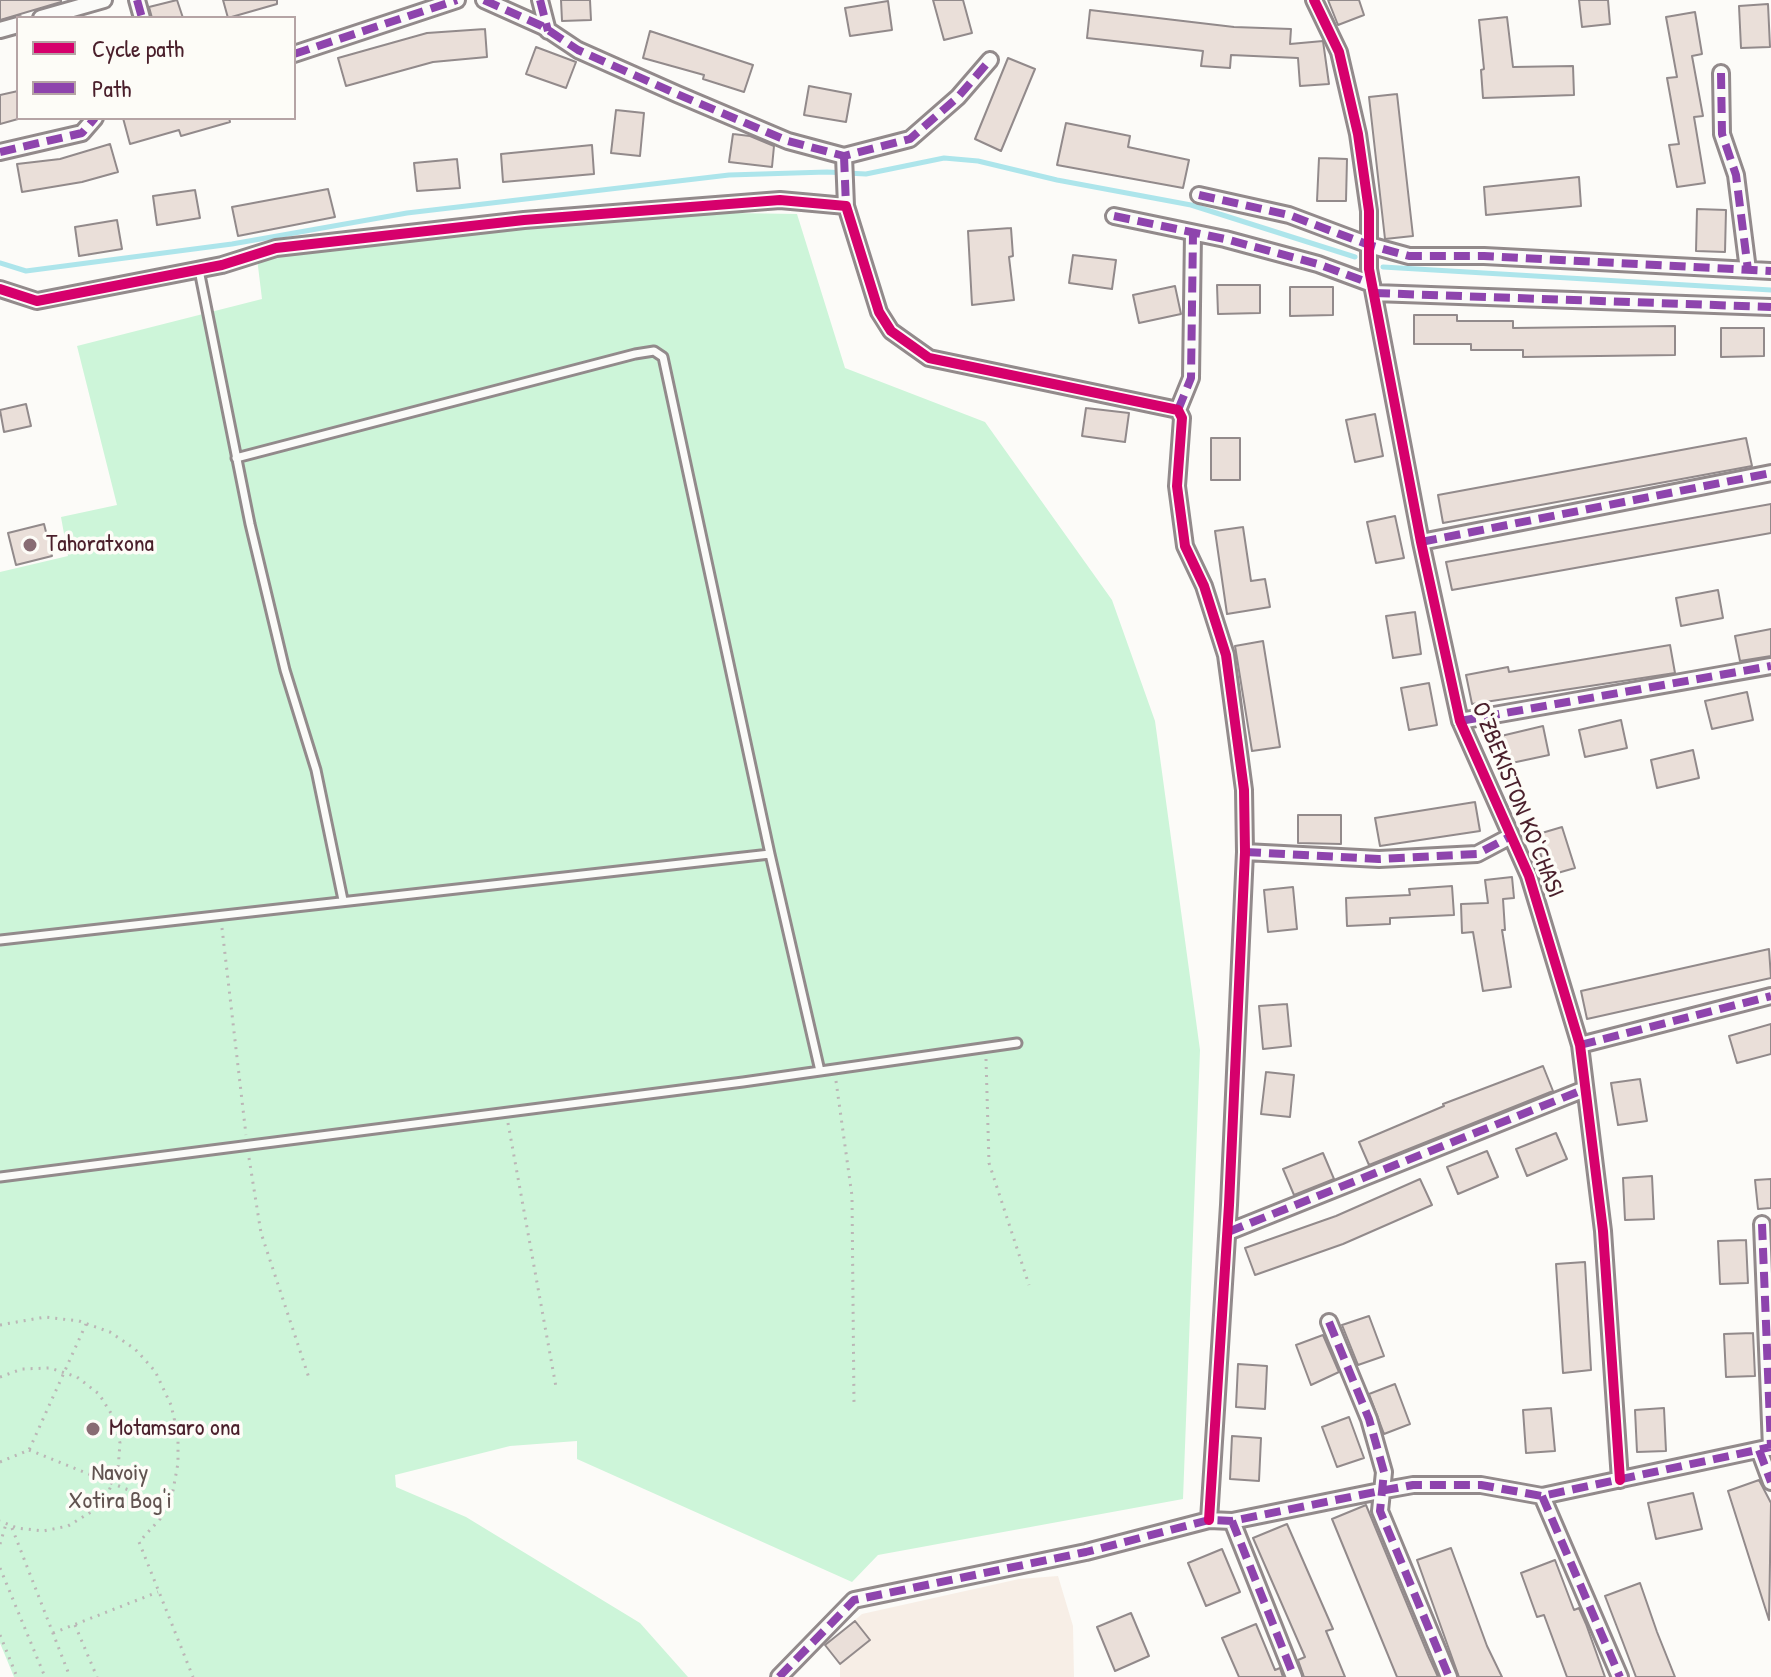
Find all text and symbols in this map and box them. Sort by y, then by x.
legend [16,16,296,120]
text: Cycle path [92,32,184,64]
text: Path [92,72,131,104]
place label: Tahoratxona [46,531,154,559]
marker: Tahoratxona [21,536,39,554]
street label: O‘ZBEKISTON KO‘CHASI [1465,698,1569,902]
place label: Motamsaro ona [109,1415,240,1443]
marker: Motamsaro ona [84,1420,102,1438]
park label: Navoiy Xotira Bog'i [68,1460,172,1516]

